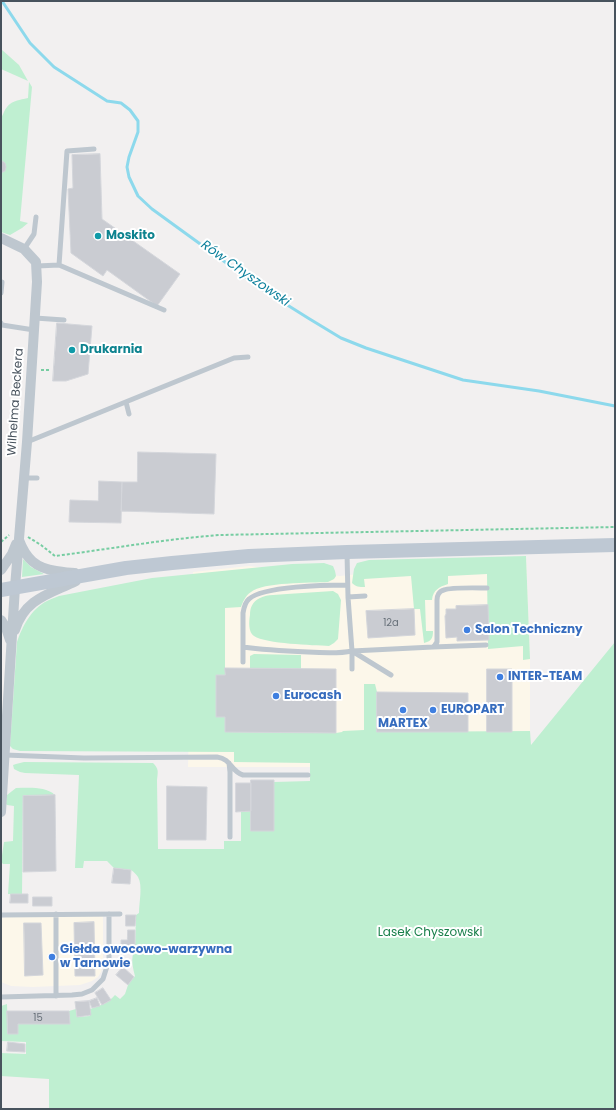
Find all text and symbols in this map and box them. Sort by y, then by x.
place label: Moskito [106,229,155,243]
marker: Moskito [93,231,103,241]
water label: Rów Chyszowski [198,238,292,310]
place label: Drukarnia [80,343,142,357]
marker: Drukarnia [67,345,77,355]
street label: Wilhelma Beckera [5,348,27,456]
house number: 12a [383,617,399,629]
place label: Salon Techniczny [475,623,583,637]
marker: Salon Techniczny [462,625,472,635]
place label: INTER-TEAM [508,670,582,684]
marker: INTER-TEAM [495,672,505,682]
place label: Eurocash [284,689,342,703]
marker: Eurocash [271,691,281,701]
place label: EUROPART [441,703,504,717]
marker: MARTEX [398,705,408,715]
marker: EUROPART [428,705,438,715]
place label: MARTEX [378,717,428,731]
park label: Lasek Chyszowski [378,926,482,940]
place label: Giełda owocowo-warzywna w Tarnowie [60,943,232,971]
marker: Giełda owocowo-warzywna w Tarnowie [47,952,57,962]
house number: 15 [33,1012,43,1024]

